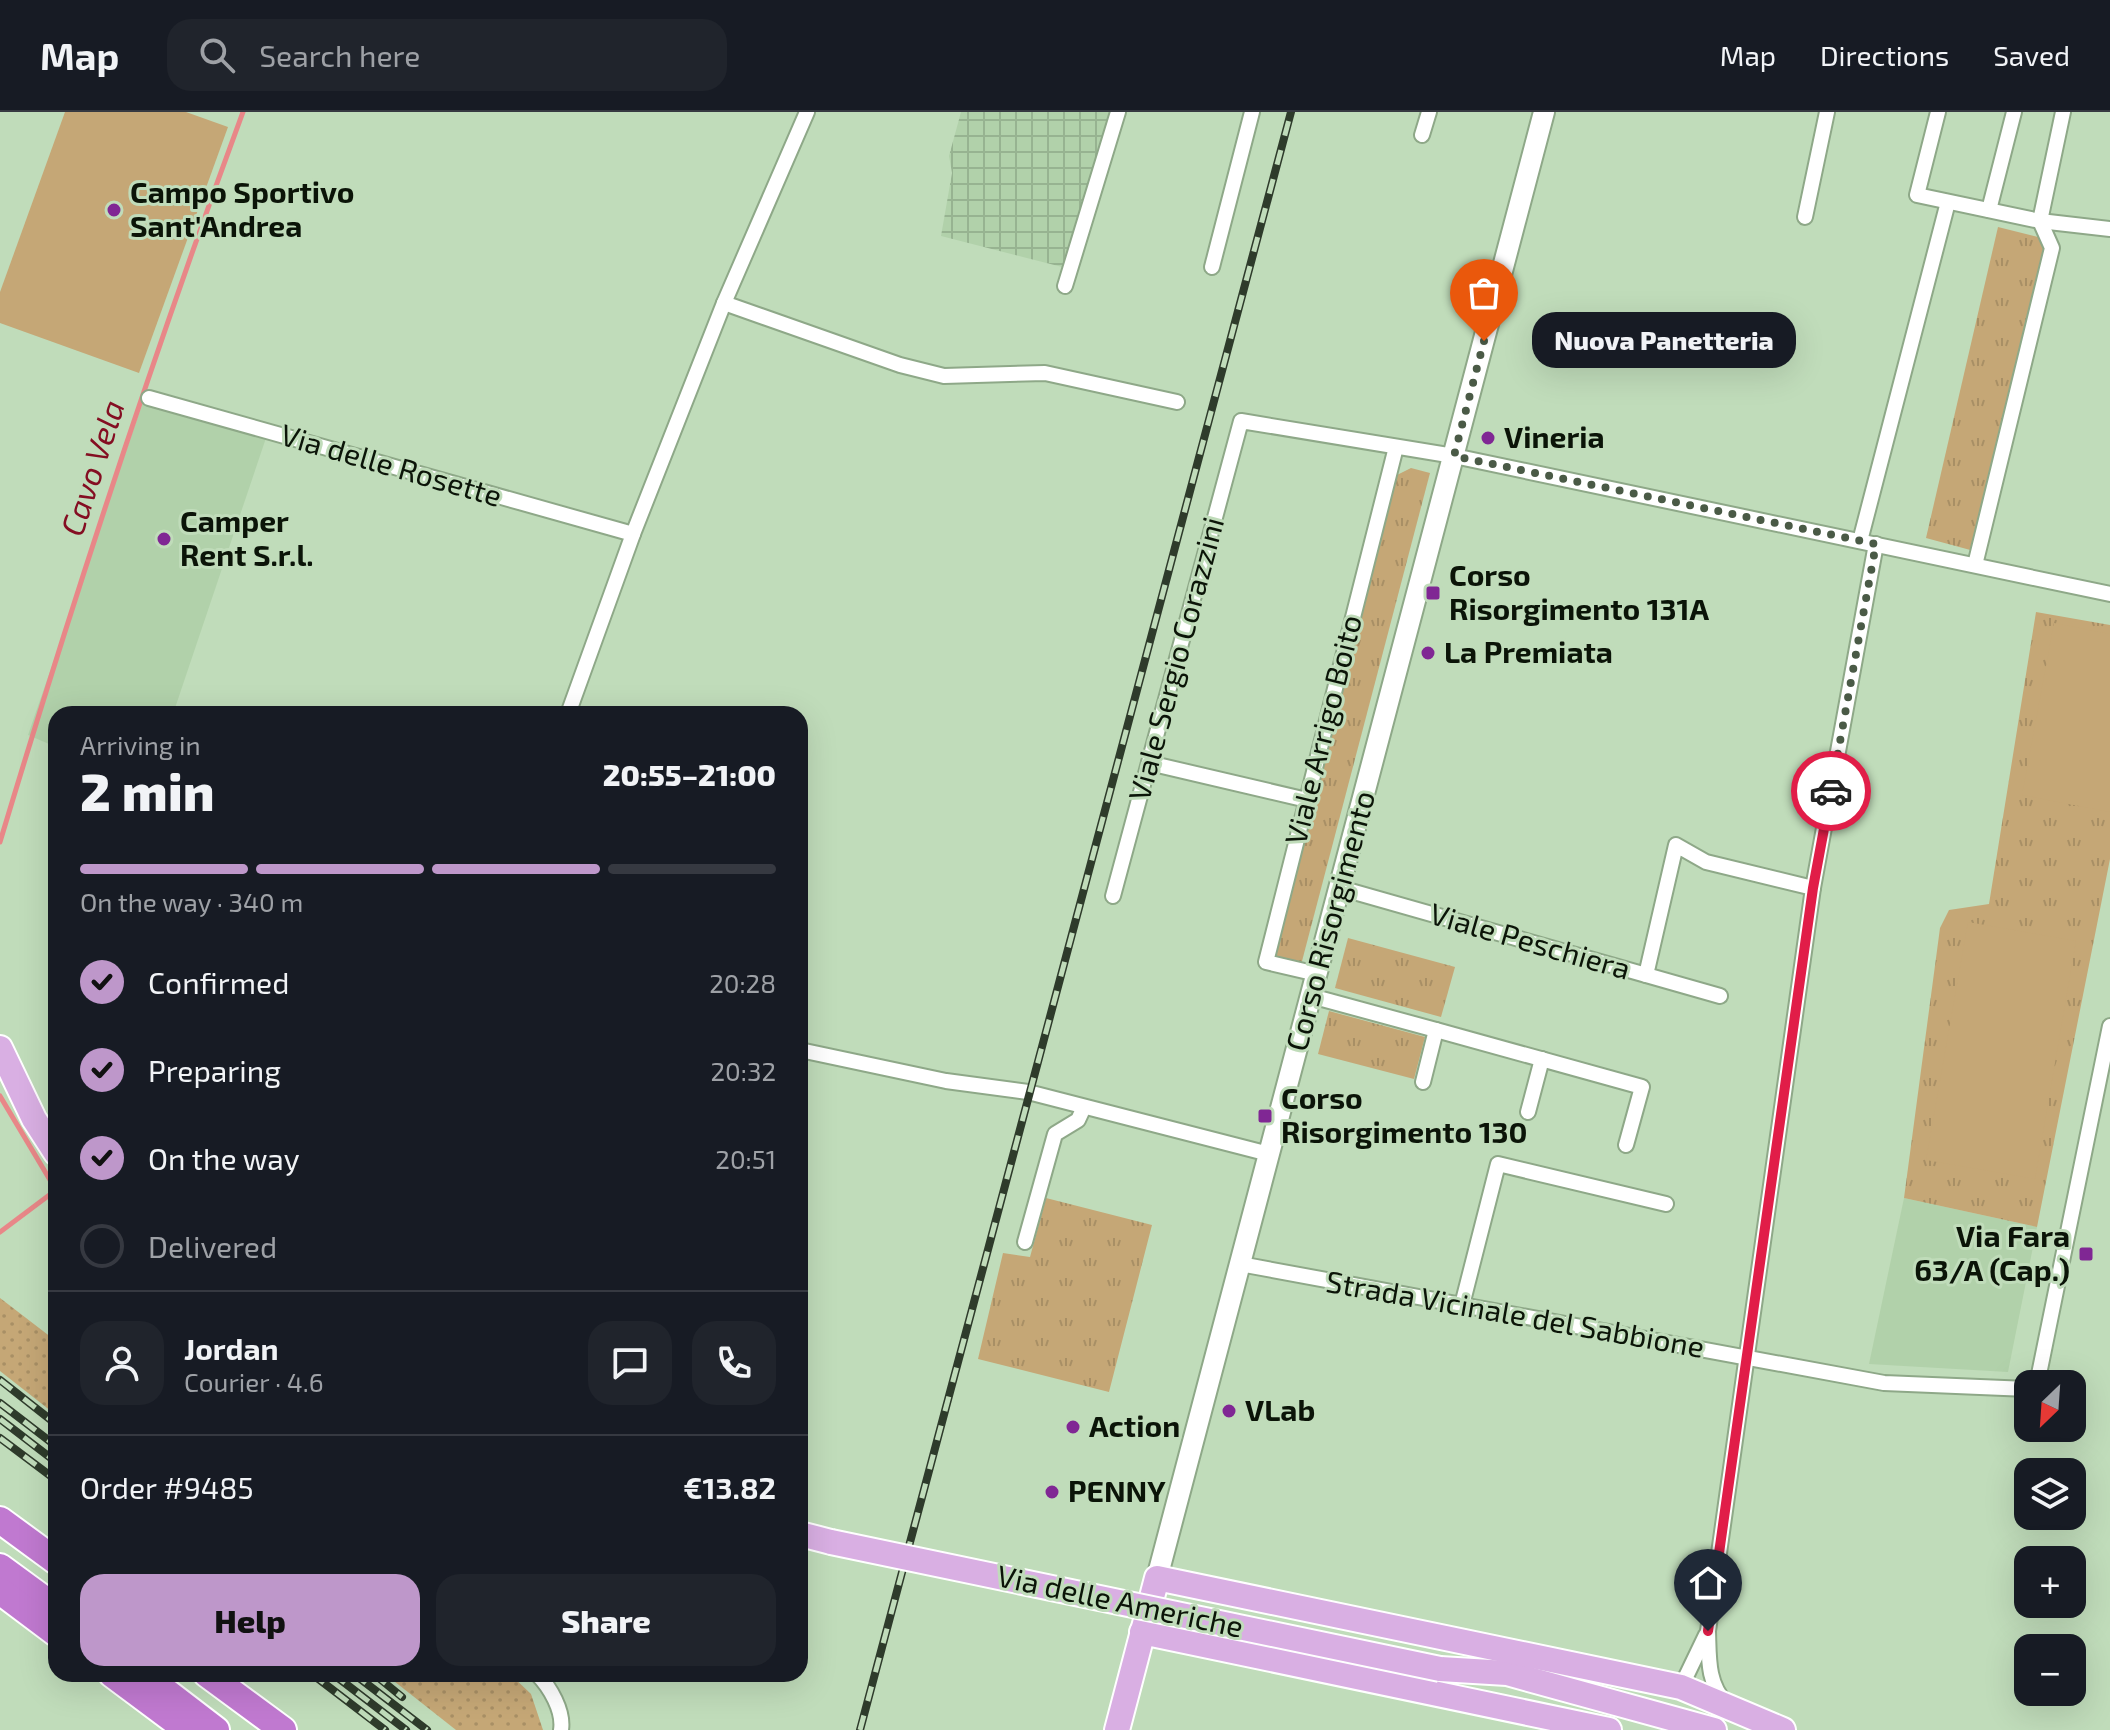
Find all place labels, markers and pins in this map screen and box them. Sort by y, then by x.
place label: Campo Sportivo Sant'Andrea [130,173,354,243]
marker: Campo Sportivo Sant'Andrea [105,201,123,219]
pin [1450,259,1518,341]
callout: Nuova Panetteria [1532,313,1796,369]
place label: Vineria [1504,418,1605,454]
marker: Vineria [1479,429,1497,447]
place label: Camper Rent S.r.l. [180,502,314,572]
marker: Camper Rent S.r.l. [155,530,173,548]
place label: Corso Risorgimento 131A [1449,556,1710,626]
marker: Corso Risorgimento 131A [1424,584,1442,602]
place label: La Premiata [1444,633,1613,669]
marker: La Premiata [1419,644,1437,662]
place label: Corso Risorgimento 130 [1281,1079,1528,1149]
marker: Corso Risorgimento 130 [1256,1107,1274,1125]
place label: Via Fara 63/A (Cap.) [1914,1217,2070,1287]
marker: Via Fara 63/A (Cap.) [2077,1245,2095,1263]
place label: VLab [1245,1391,1315,1427]
marker: VLab [1220,1402,1238,1420]
place label: Action [1089,1407,1180,1443]
marker: Action [1064,1418,1082,1436]
place label: PENNY [1068,1472,1166,1508]
marker: PENNY [1043,1483,1061,1501]
pin [1674,1549,1742,1631]

